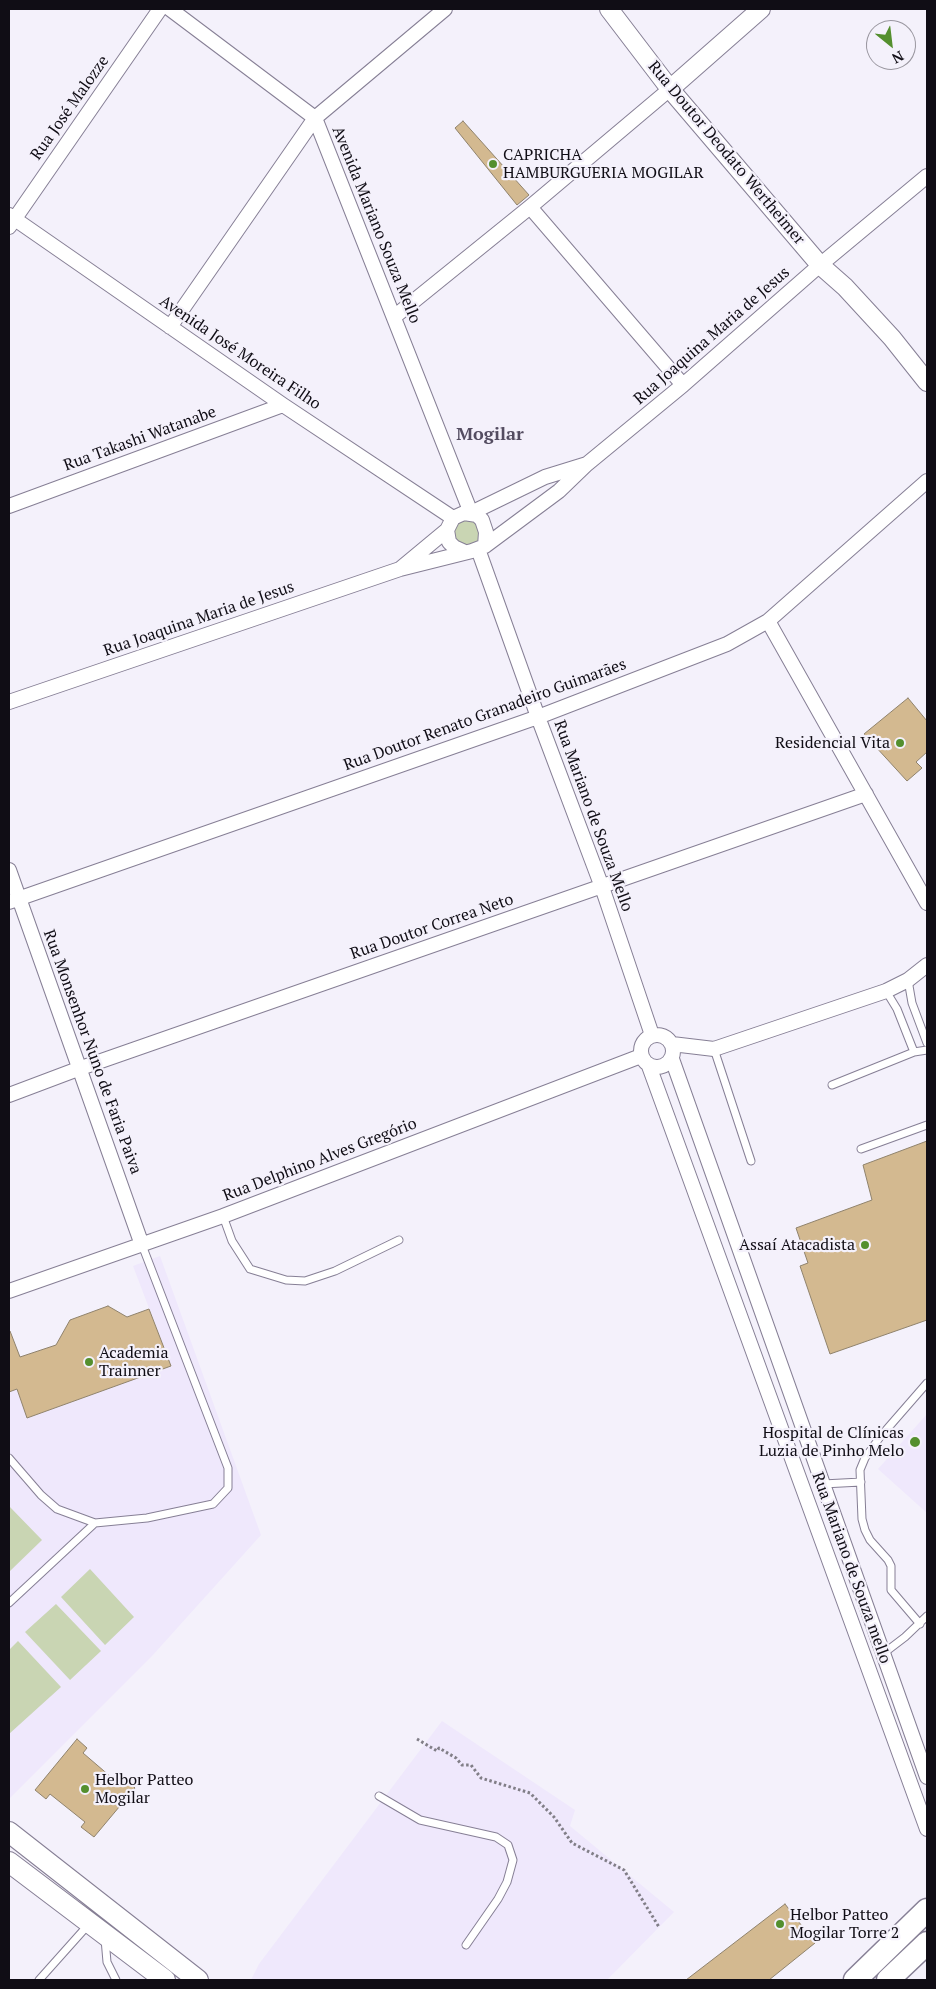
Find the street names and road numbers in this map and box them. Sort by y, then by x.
street label: Rua José Malozze [27,52,113,164]
street label: Rua Doutor Deodato Wertheimer [644,57,808,249]
street label: Avenida Mariano Souza Mello [328,124,424,326]
street label: Rua Joaquina Maria de Jesus [630,263,794,409]
street label: Avenida José Moreira Filho [156,292,324,414]
street label: Rua Takashi Watanabe [61,403,219,475]
street label: Rua Joaquina Maria de Jesus [101,577,297,661]
street label: Rua Doutor Renato Granadeiro Guimarães [341,655,629,775]
street label: Rua Mariano de Souza Mello [549,718,637,914]
street label: Rua Doutor Correa Neto [348,890,516,964]
street label: Rua Monsenhor Nuno de Faria Paiva [39,927,145,1177]
street label: Rua Delphino Alves Gregório [221,1114,419,1206]
street label: Rua Mariano de Souza mello [807,1470,895,1666]

